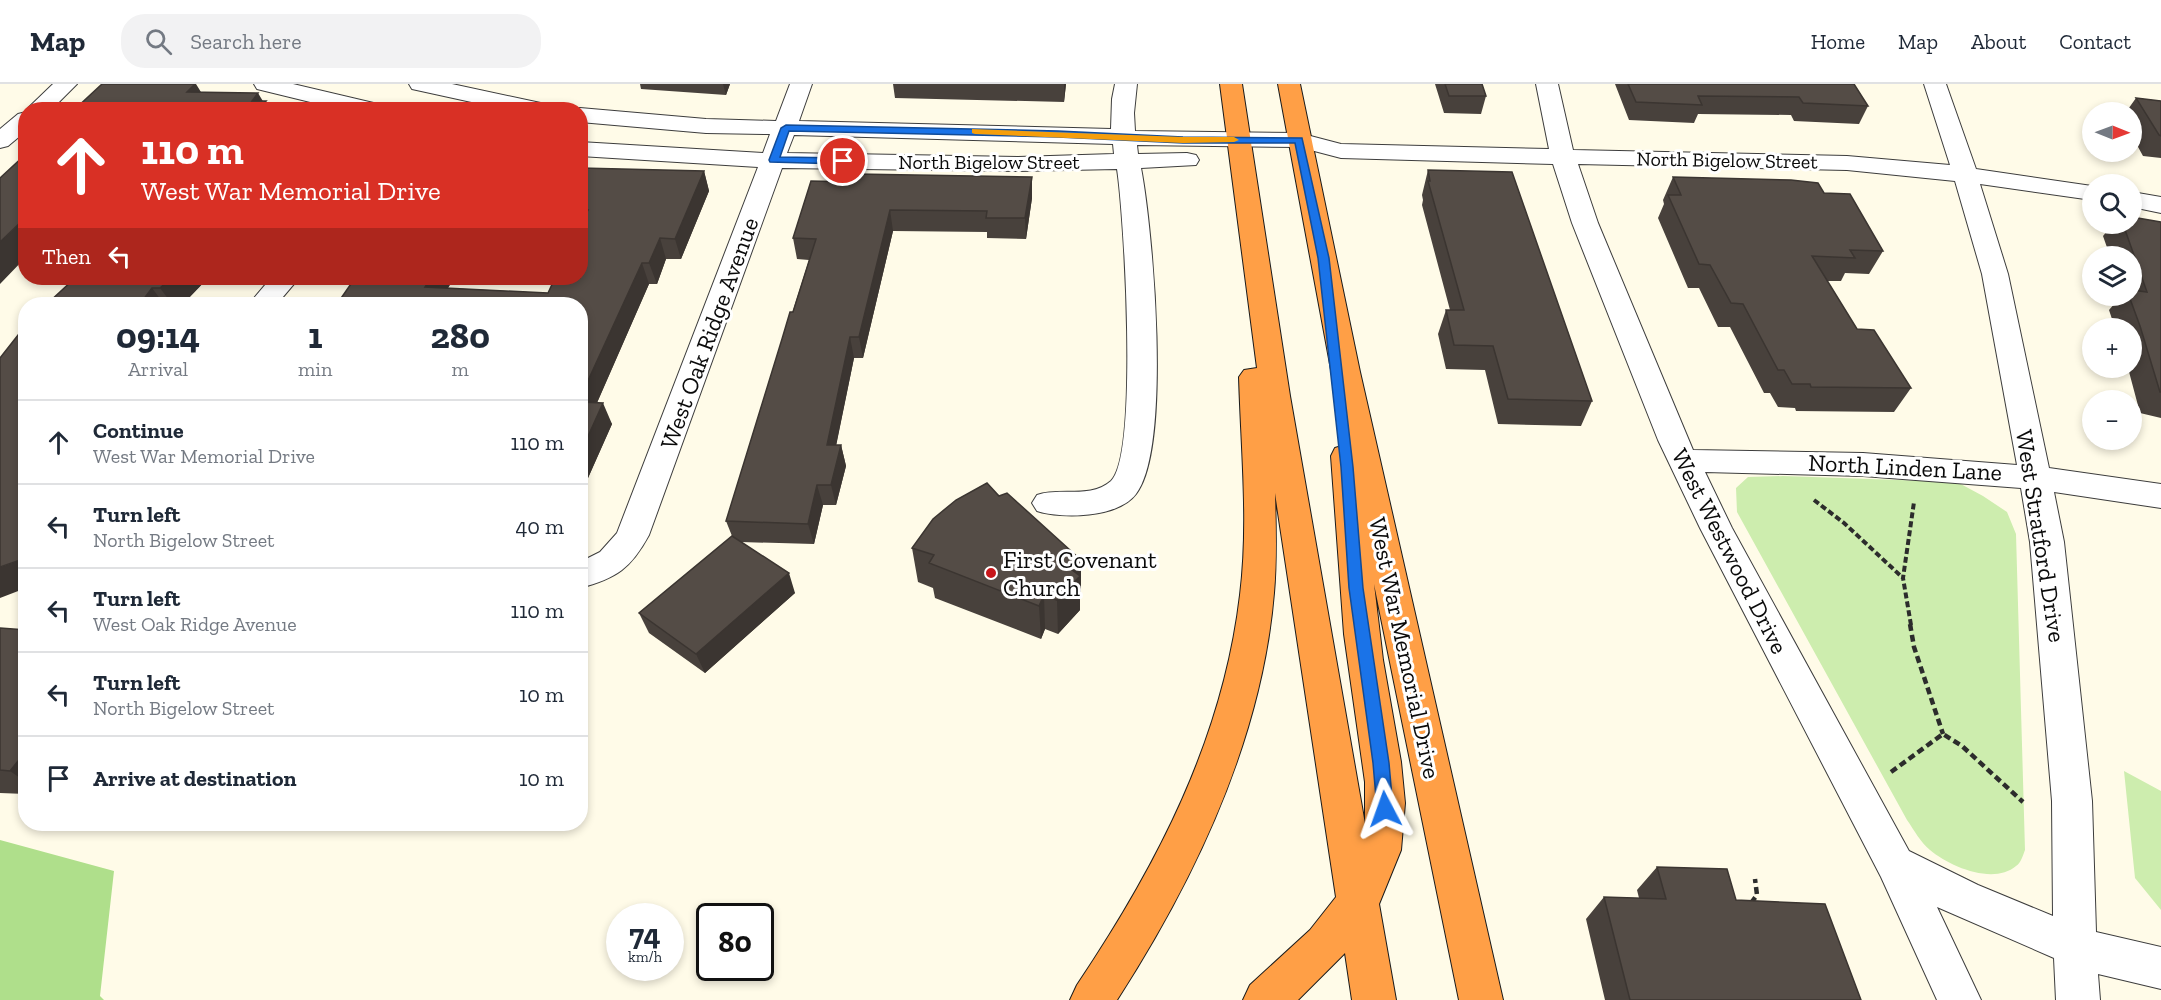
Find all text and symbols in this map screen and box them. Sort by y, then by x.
search box [121,14,541,68]
text: Map [30,25,85,58]
icon: search [142,25,175,58]
text: Search here [190,28,302,55]
text: Home [1811,29,1865,54]
text: Map [1898,29,1938,54]
text: About [1971,29,2026,54]
text: Contact [2059,29,2131,54]
north arrow [2082,102,2142,162]
map controls [2082,102,2142,450]
text: 110 m [141,124,244,175]
icon: ahead [42,126,120,204]
pin [817,135,868,186]
icon: arrive [826,144,859,177]
street label: North Bigelow Street [1636,146,1819,174]
street label: North Bigelow Street [898,150,1080,174]
button: search [2082,174,2142,234]
text: West War Memorial Drive [141,175,441,207]
street label: West Oak Ridge Avenue [654,213,764,453]
icon: left [103,240,136,273]
text: Then [42,243,91,270]
button: layers [2082,246,2142,306]
text: 09:14 [116,314,200,357]
text: 1 [308,314,323,357]
text: 280 [430,314,490,357]
button: + [2082,318,2142,378]
text: Arrival [128,357,188,381]
text: min [298,357,332,381]
text: m [452,357,469,381]
button: − [2082,390,2142,450]
text: Continue [93,417,184,444]
icon: ahead [42,426,75,459]
street label: West Stratford Drive [2010,428,2072,644]
text: 110 m [510,429,564,456]
street label: West Westwood Drive [1666,443,1794,659]
text: West War Memorial Drive [93,444,315,468]
street label: North Linden Lane [1807,447,2003,487]
text: Turn left [93,501,180,528]
icon: left [42,510,75,543]
text: 40 m [515,513,564,540]
street label: West War Memorial Drive [1363,515,1447,781]
text: North Bigelow Street [93,528,274,552]
place label: First Covenant Church [1003,545,1157,602]
marker: First Covenant Church [984,566,998,580]
text: Turn left [93,585,180,612]
icon: left [42,594,75,627]
text: 110 m [510,597,564,624]
text: West Oak Ridge Avenue [93,612,297,636]
text: Turn left [93,669,180,696]
icon: left [42,678,75,711]
text: 10 m [519,681,564,708]
text: North Bigelow Street [93,696,274,720]
icon: arrive [42,762,75,795]
text: Arrive at destination [93,765,296,792]
text: 10 m [519,765,564,792]
position arrow [1353,777,1417,841]
speed limit sign: 80 [696,903,774,981]
text: 74 [629,917,661,953]
text: km/h [628,948,662,966]

